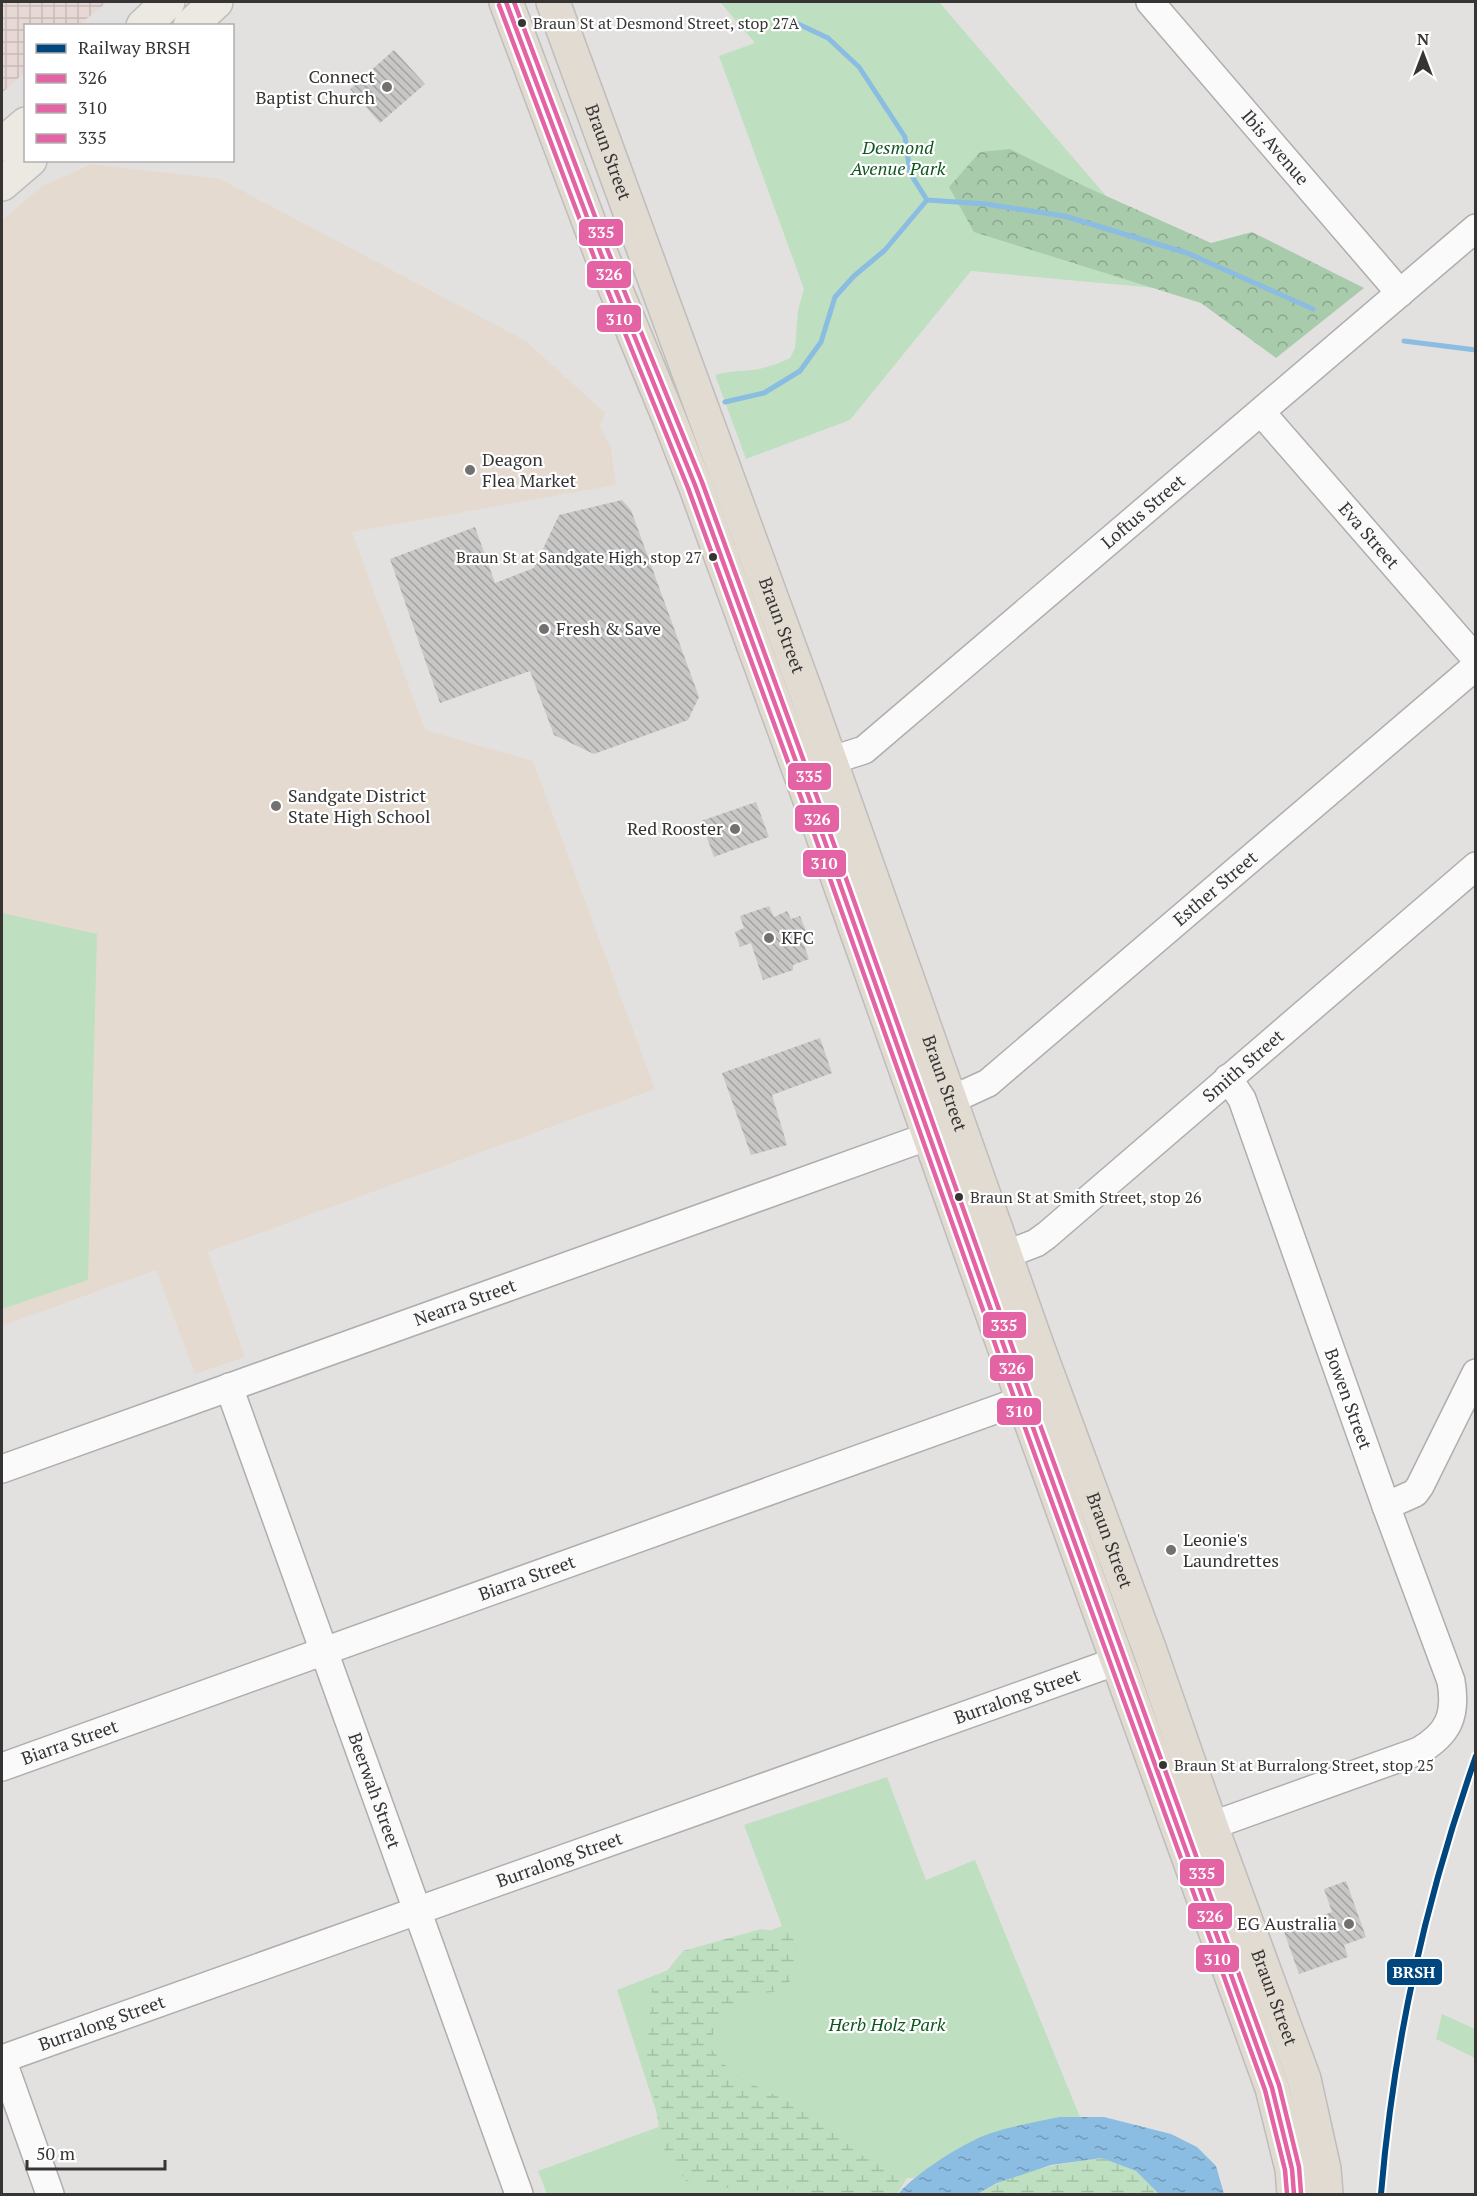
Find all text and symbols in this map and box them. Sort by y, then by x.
place label: Braun St at Desmond Street, stop 27A [533,12,799,34]
marker: Braun St at Desmond Street, stop 27A [516,17,528,29]
legend [24,24,234,162]
north arrow [1393,24,1453,84]
text: N [1417,28,1429,50]
text: Railway BRSH [78,35,190,59]
place label: Connect Baptist Church [256,64,375,109]
text: 326 [78,65,107,89]
marker: Connect Baptist Church [380,80,394,94]
text: 310 [78,95,107,119]
street label: Braun Street [580,101,638,204]
street label: Ibis Avenue [1237,104,1315,190]
text: 335 [78,125,107,149]
park label: Desmond Avenue Park [850,135,946,180]
line badge: 335 [578,218,624,247]
text: 335 [587,221,615,243]
line badge: 326 [586,260,632,289]
text: 326 [595,263,623,285]
line badge: 310 [596,304,642,333]
text: 310 [605,308,633,330]
place label: Deagon Flea Market [482,447,576,492]
marker: Deagon Flea Market [463,463,477,477]
street label: Loftus Street [1096,468,1190,554]
street label: Eva Street [1334,497,1405,574]
place label: Braun St at Sandgate High, stop 27 [456,546,702,568]
marker: Braun St at Sandgate High, stop 27 [707,551,719,563]
street label: Braun Street [754,574,811,677]
place label: Fresh & Save [556,616,661,640]
marker: Fresh & Save [537,622,551,636]
line badge: 335 [787,762,832,791]
text: 335 [795,765,823,787]
place label: Sandgate District State High School [288,783,430,828]
marker: Sandgate District State High School [269,799,283,813]
line badge: 326 [794,804,840,833]
text: 326 [803,808,831,830]
place label: Red Rooster [627,816,723,840]
marker: Red Rooster [728,822,742,836]
street label: Esther Street [1168,845,1262,931]
line badge: 310 [802,849,847,878]
text: 310 [810,852,838,874]
place label: KFC [781,925,814,949]
marker: KFC [762,931,776,945]
street label: Smith Street [1197,1023,1289,1107]
street label: Braun Street [917,1032,974,1135]
place label: Braun St at Smith Street, stop 26 [970,1186,1202,1208]
marker: Braun St at Smith Street, stop 26 [953,1191,965,1203]
street label: Nearra Street [410,1272,519,1331]
line badge: 335 [982,1311,1027,1339]
text: 335 [990,1314,1018,1336]
street label: Bowen Street [1320,1345,1378,1453]
line badge: 326 [989,1354,1034,1382]
text: 326 [998,1357,1026,1379]
line badge: 310 [996,1397,1042,1426]
text: 310 [1005,1400,1033,1422]
street label: Braun Street [1081,1489,1139,1592]
place label: Leonie's Laundrettes [1183,1527,1279,1572]
marker: Leonie's Laundrettes [1164,1543,1178,1557]
street label: Biarra Street [475,1549,579,1606]
street label: Burralong Street [951,1662,1084,1729]
street label: Biarra Street [18,1713,121,1770]
street label: Beerwah Street [343,1729,407,1852]
place label: Braun St at Burralong Street, stop 25 [1174,1754,1434,1776]
marker: Braun St at Burralong Street, stop 25 [1157,1759,1169,1771]
street label: Burralong Street [493,1825,626,1893]
line badge: 335 [1179,1858,1225,1887]
text: 335 [1188,1862,1216,1884]
line badge: 326 [1187,1902,1233,1930]
text: 326 [1196,1905,1224,1927]
place label: EG Australia [1237,1911,1337,1935]
marker: EG Australia [1342,1917,1356,1931]
line badge: 310 [1195,1944,1240,1973]
street label: Braun Street [1246,1946,1304,2049]
text: 310 [1203,1948,1231,1970]
line badge: BRSH [1386,1958,1443,1986]
text: BRSH [1393,1961,1435,1983]
street label: Burralong Street [35,1989,168,2056]
park label: Herb Holz Park [828,2012,946,2036]
scale bar [27,2133,165,2171]
text: 50 m [36,2141,76,2165]

